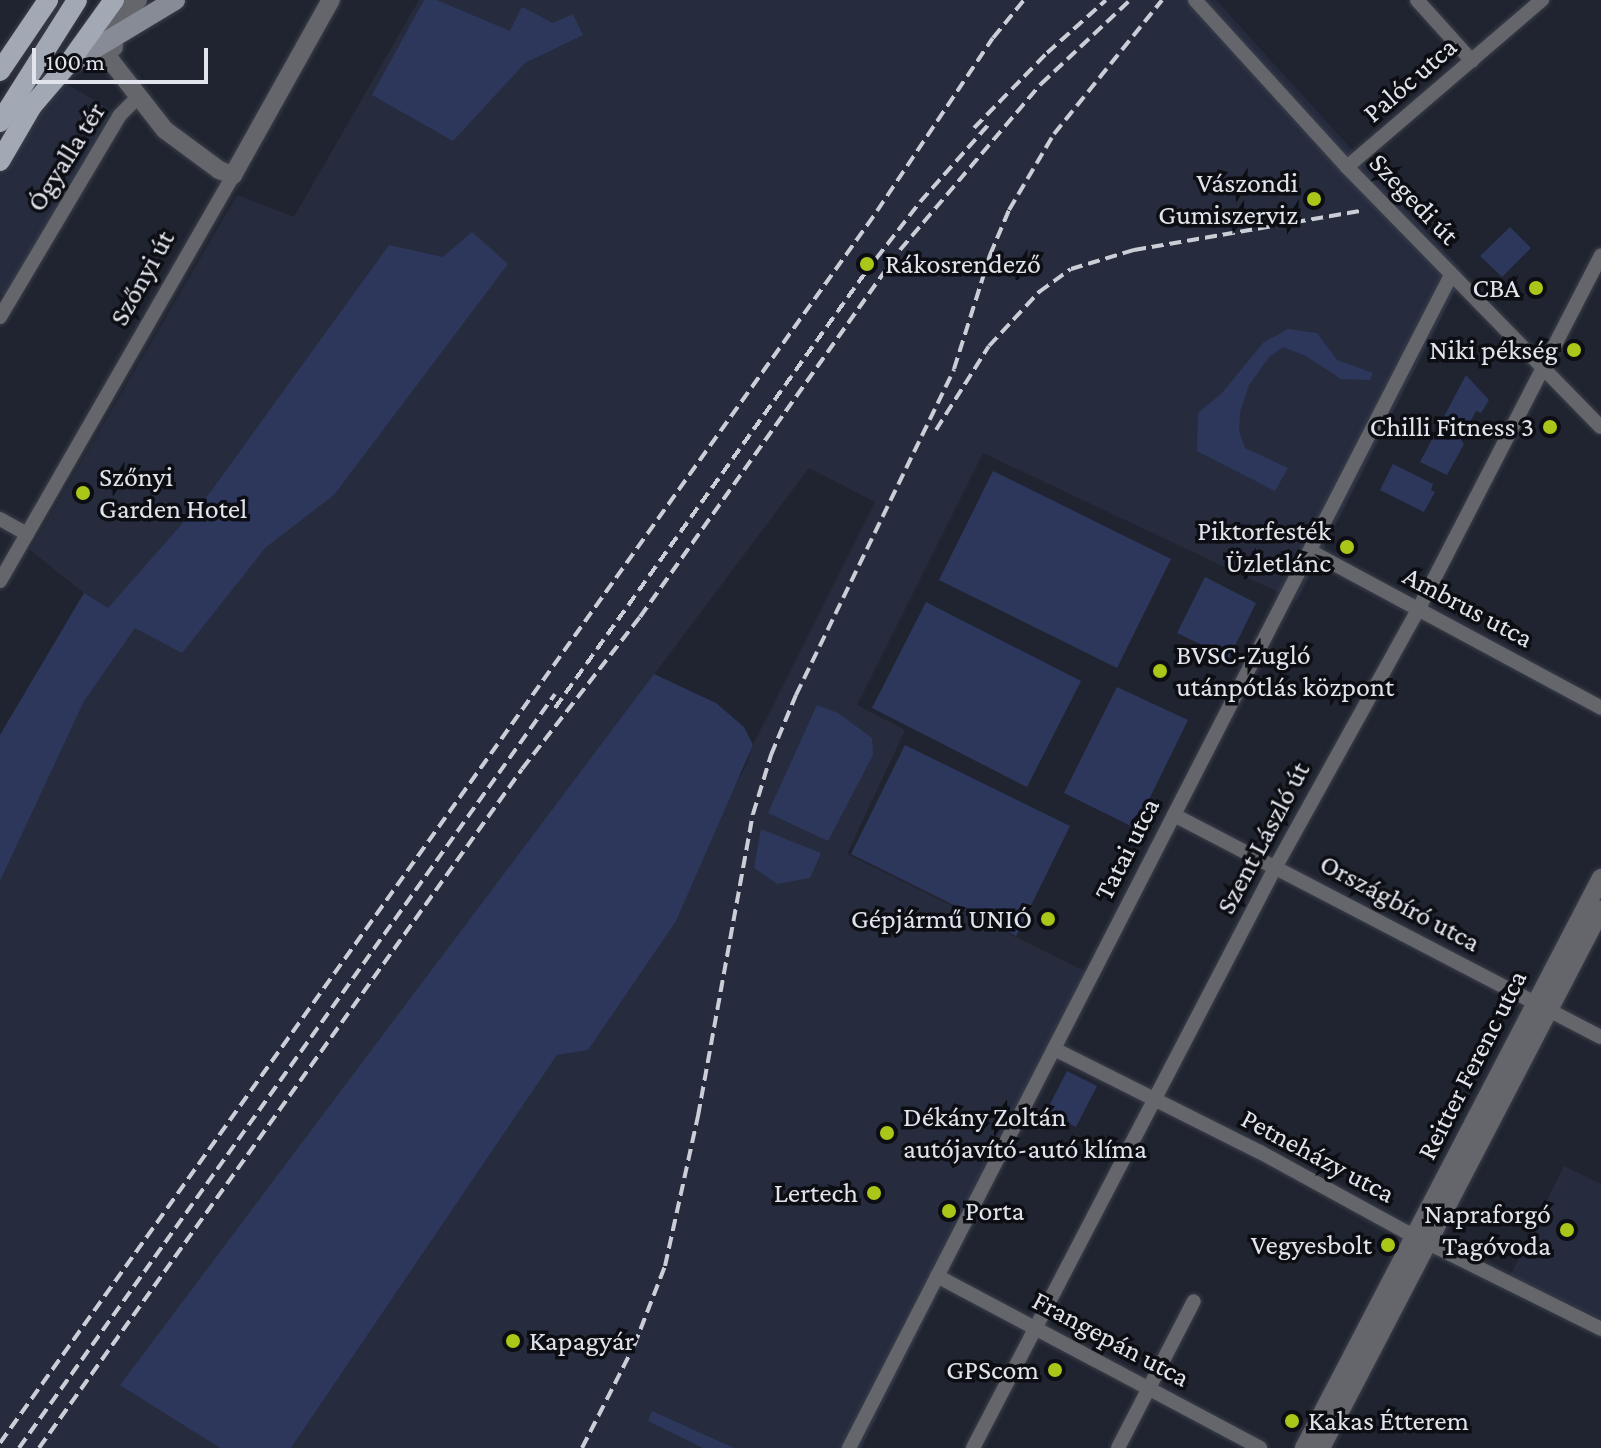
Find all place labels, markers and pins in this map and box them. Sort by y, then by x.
place label: Vászondi Gumiszerviz [1158,166,1298,232]
marker: Vászondi Gumiszerviz [1305,190,1323,208]
place label: Rákosrendező [885,247,1041,281]
marker: Rákosrendező [856,253,878,275]
place label: CBA [1472,271,1520,305]
marker: CBA [1527,279,1545,297]
place label: Niki pékség [1429,333,1558,367]
marker: Niki pékség [1565,341,1583,359]
place label: Chilli Fitness 3 [1370,410,1534,444]
marker: Chilli Fitness 3 [1541,418,1559,436]
place label: Szőnyi Garden Hotel [99,460,247,526]
marker: Szőnyi Garden Hotel [74,484,92,502]
place label: Piktorfesték Üzletlánc [1197,514,1331,580]
marker: Piktorfesték Üzletlánc [1338,538,1356,556]
place label: BVSC-Zugló utánpótlás központ [1176,638,1394,704]
marker: BVSC-Zugló utánpótlás központ [1151,662,1169,680]
place label: Gépjármű UNIÓ [851,902,1032,936]
marker: Gépjármű UNIÓ [1039,910,1057,928]
place label: Dékány Zoltán autójavító-autó klíma [903,1100,1147,1166]
marker: Dékány Zoltán autójavító-autó klíma [878,1124,896,1142]
place label: Lertech [774,1176,858,1210]
marker: Lertech [865,1184,883,1202]
place label: Porta [965,1194,1024,1228]
place label: Napraforgó Tagóvoda [1424,1197,1551,1263]
marker: Porta [940,1202,958,1220]
marker: Napraforgó Tagóvoda [1558,1221,1576,1239]
place label: Vegyesbolt [1251,1228,1372,1262]
marker: Vegyesbolt [1379,1236,1397,1254]
place label: Kapagyár [529,1324,635,1358]
marker: Kapagyár [504,1332,522,1350]
place label: GPScom [946,1353,1039,1387]
marker: GPScom [1046,1361,1064,1379]
place label: Kakas Étterem [1308,1404,1469,1438]
marker: Kakas Étterem [1283,1412,1301,1430]

